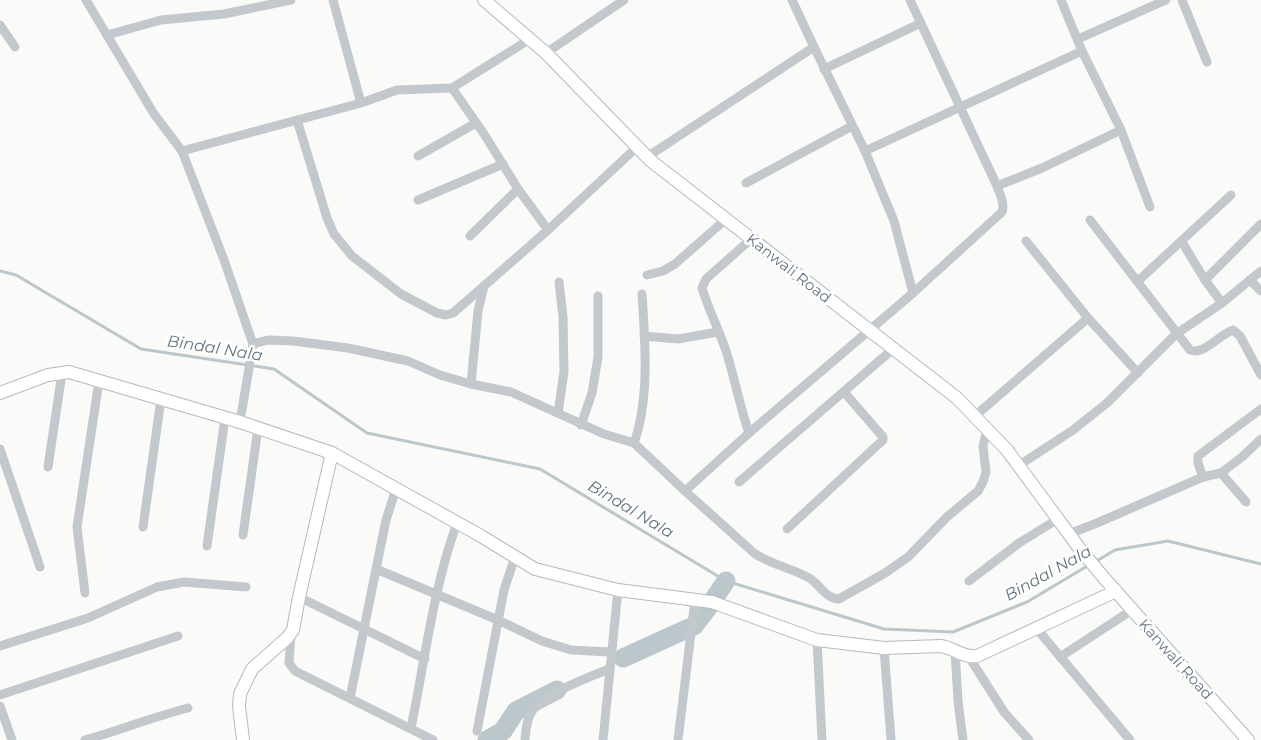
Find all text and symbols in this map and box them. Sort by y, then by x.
street label: Kanwali Road [743,229,835,307]
water label: Bindal Nala [166,331,264,365]
water label: Bindal Nala [585,476,677,542]
water label: Bindal Nala [1001,541,1095,605]
street label: Kanwali Road [1135,615,1217,703]

